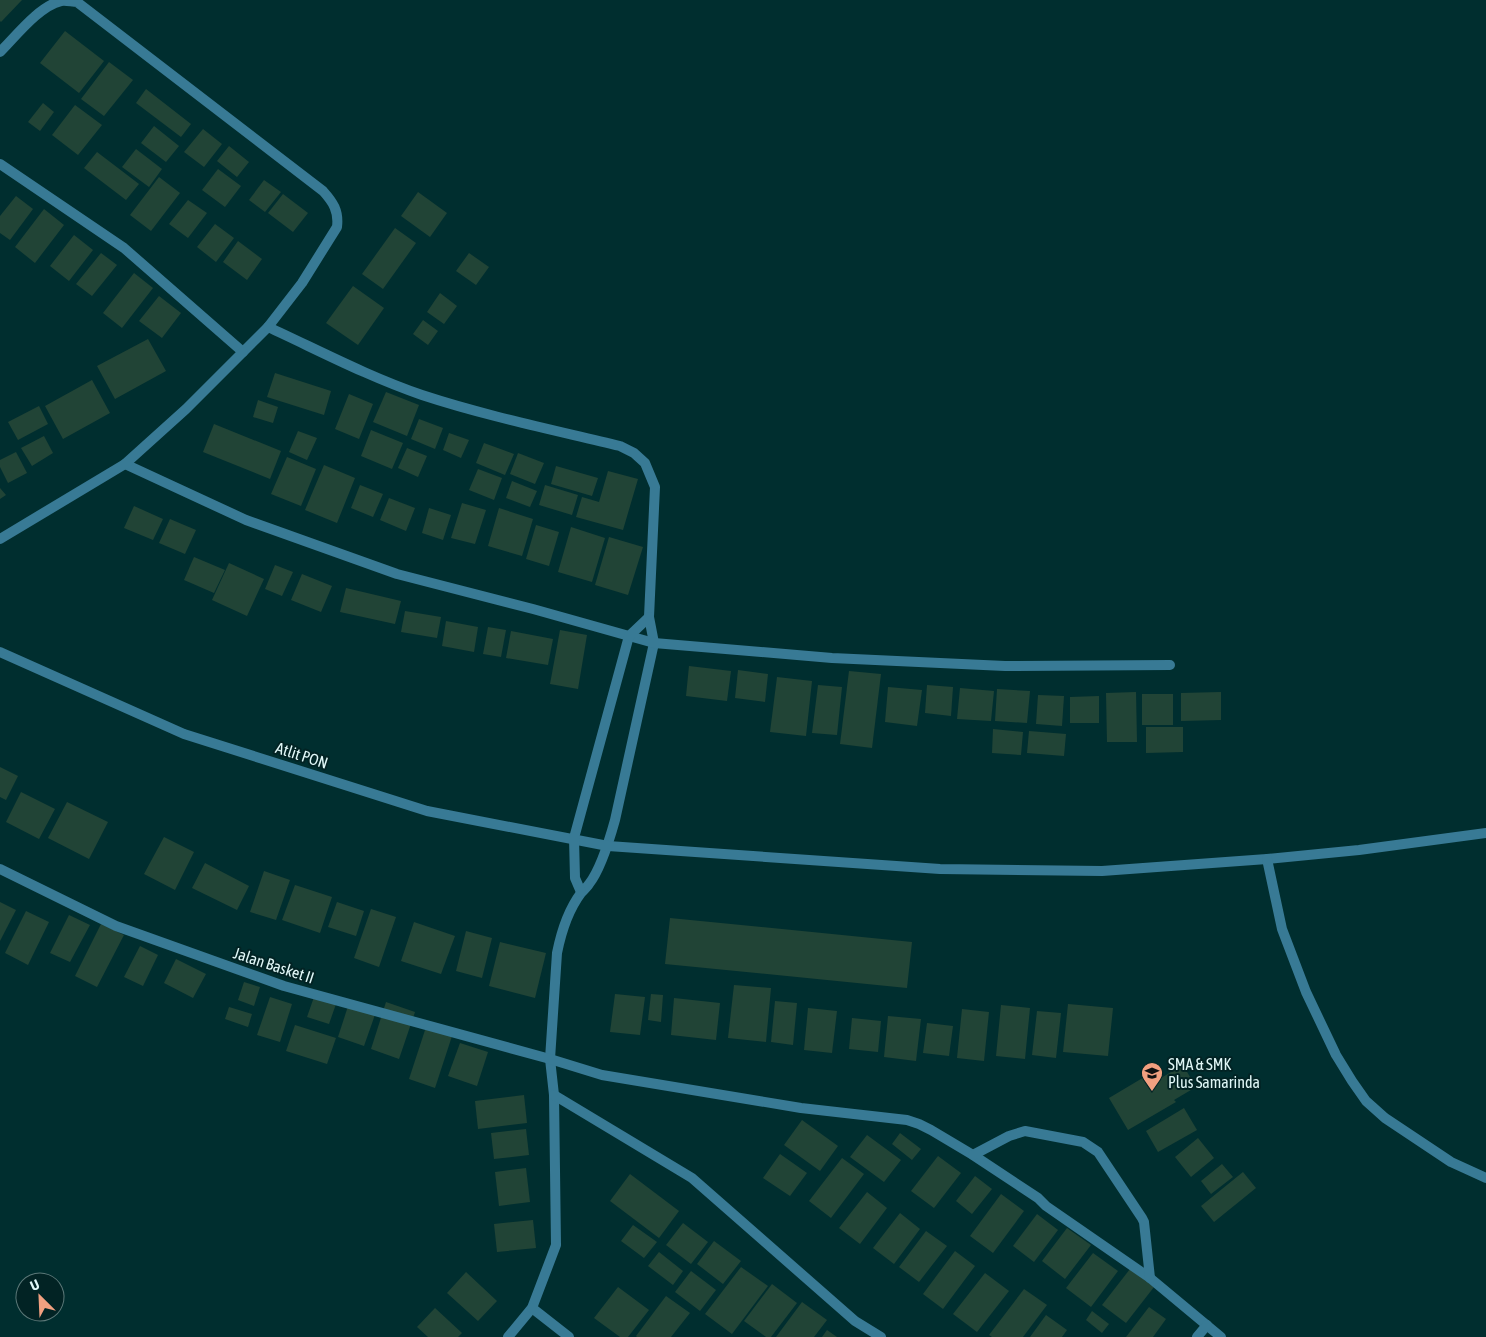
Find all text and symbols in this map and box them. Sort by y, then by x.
street label: Atlit PON [274,738,330,772]
street label: Jalan Basket II [231,943,317,987]
place label: SMA & SMK Plus Samarinda [1168,1055,1260,1091]
school or university icon: SMA & SMK Plus Samarinda [1140,1061,1164,1092]
north arrow [15,1272,65,1322]
text: U [28,1276,42,1294]

